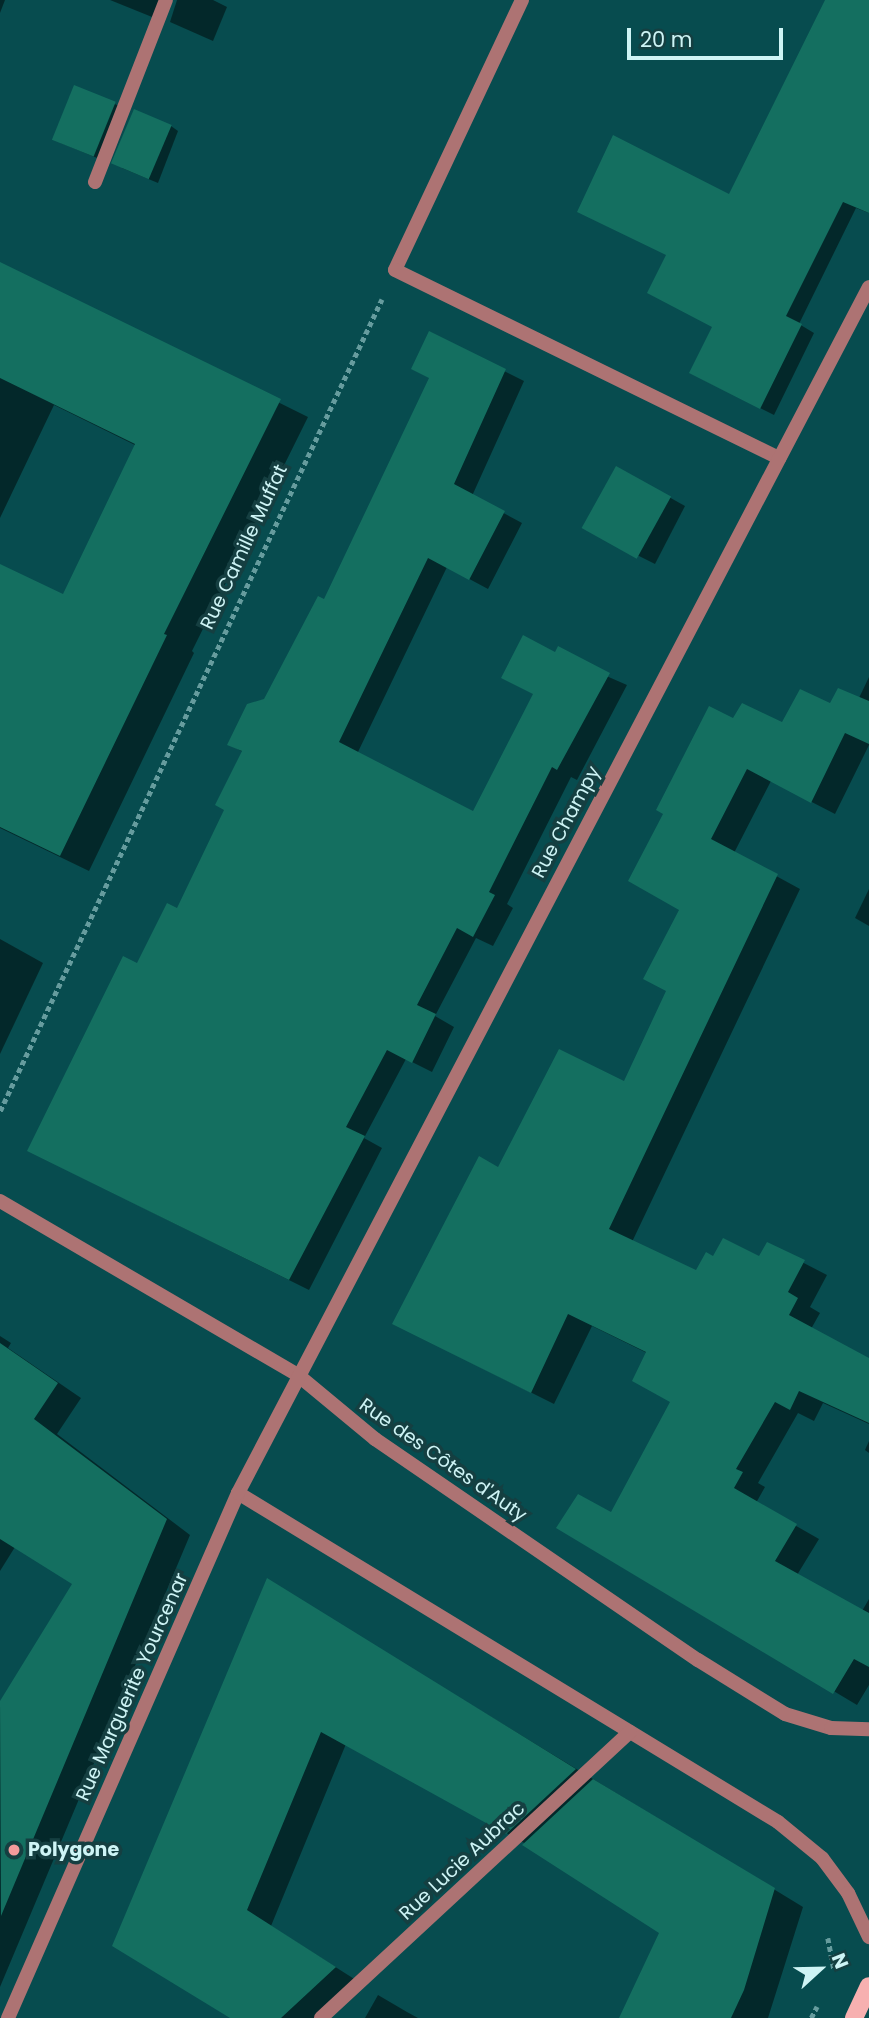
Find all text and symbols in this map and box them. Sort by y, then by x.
scale bar [631,14,787,58]
text: 20 m [640,25,693,54]
street label: Rue Camille Muffat [196,461,292,633]
street label: Rue Champy [527,762,605,882]
street label: Rue des Côtes d'Auty [355,1394,531,1526]
street label: Rue Marguerite Yourcenar [71,1570,193,1804]
street label: Rue Lucie Aubrac [395,1797,529,1925]
place label: Polygone [28,1839,119,1861]
marker: Polygone [6,1842,22,1858]
north arrow [785,1934,855,2004]
text: N [825,1949,855,1973]

